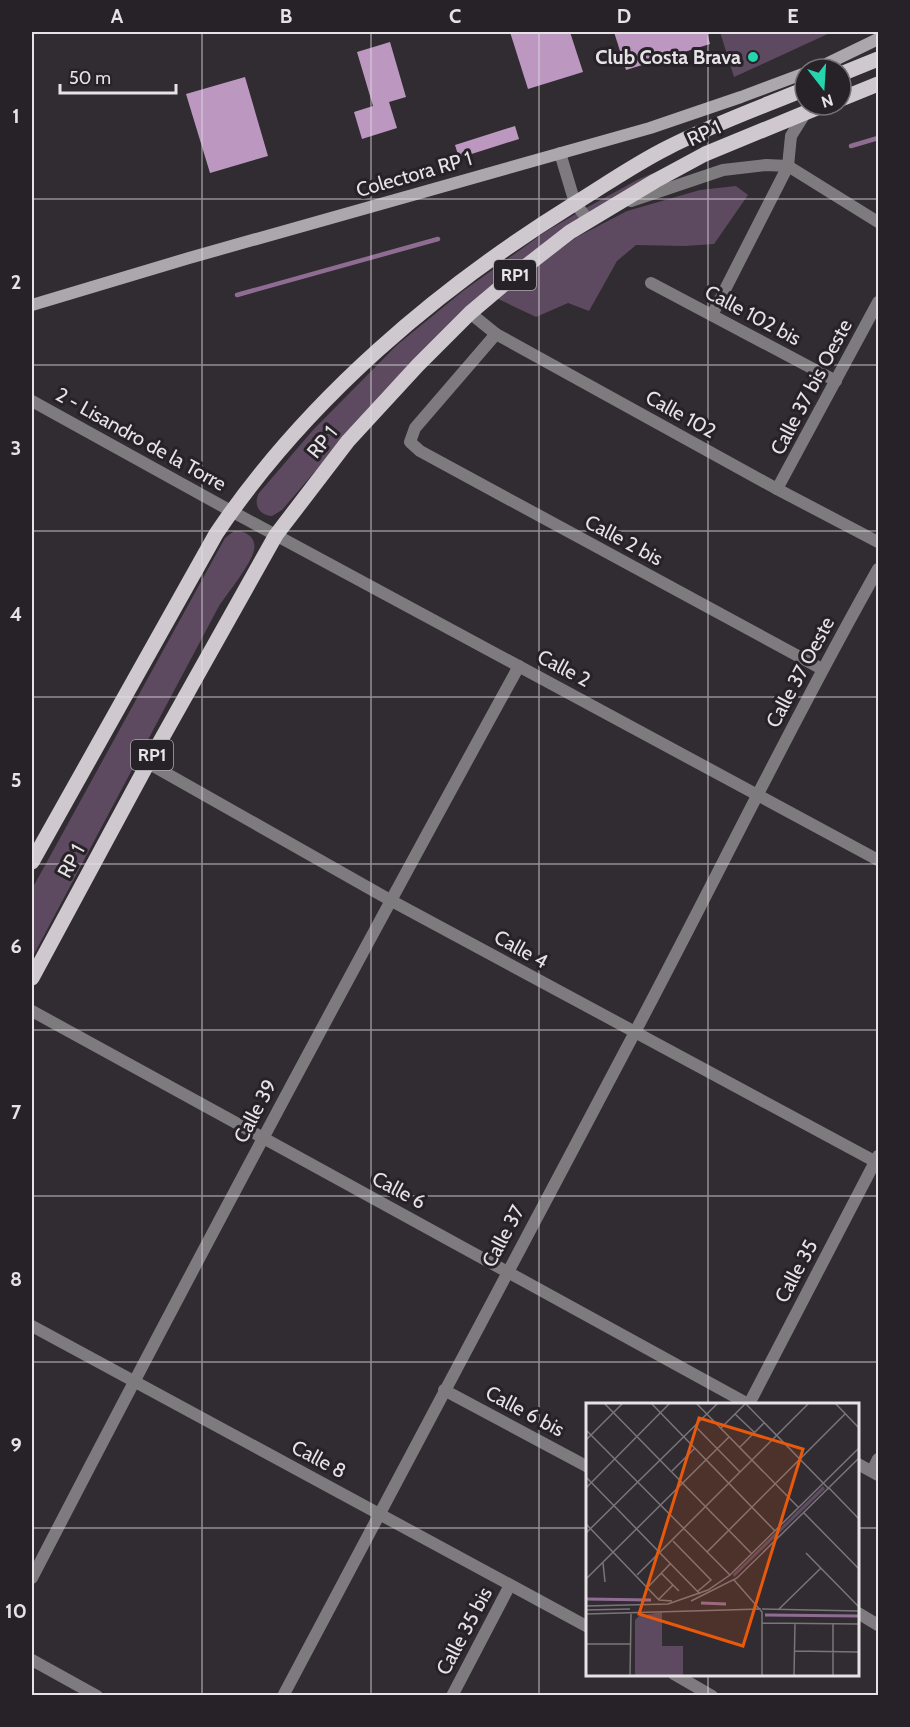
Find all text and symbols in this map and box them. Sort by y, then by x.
text: A [111,4,124,28]
text: B [280,4,292,28]
text: C [449,4,461,28]
text: D [617,4,631,28]
text: E [787,4,799,28]
place label: Club Costa Brava [595,45,741,69]
marker: Club Costa Brava [746,50,760,64]
scale bar [60,57,176,95]
north arrow [793,57,853,117]
text: 50 m [69,67,111,89]
text: N [819,90,835,112]
text: 1 [12,104,20,128]
street label: RP 1 [683,115,725,151]
street label: Colectora RP 1 [353,146,475,202]
road number: RP1 [494,260,536,290]
text: 2 [11,270,21,294]
street label: Calle 102 bis [701,280,805,350]
street label: Calle 37 bis Oeste [765,315,857,459]
street label: 2 - Lisandro de la Torre [52,382,230,496]
street label: Calle 102 [642,385,720,443]
street label: RP 1 [302,421,342,463]
text: 3 [11,436,21,460]
street label: Calle 2 bis [581,510,667,570]
text: 4 [10,602,22,626]
street label: Calle 37 Oeste [761,612,839,732]
street label: Calle 2 [533,644,595,692]
road number: RP1 [131,740,173,770]
text: 5 [11,768,21,792]
street label: RP 1 [52,840,90,882]
street label: Calle 4 [490,925,552,974]
text: 6 [10,934,22,958]
street label: Calle 39 [228,1075,282,1147]
text: 7 [11,1100,22,1124]
street label: Calle 6 [368,1166,430,1214]
street label: Calle 37 [477,1201,529,1271]
street label: Calle 35 [770,1236,822,1306]
text: 8 [10,1267,22,1291]
street label: Calle 6 bis [482,1380,568,1442]
inset map [586,1403,859,1676]
text: 9 [10,1433,22,1457]
street label: Calle 8 [288,1435,350,1483]
street label: Calle 35 bis [431,1583,497,1679]
text: 10 [5,1599,27,1623]

